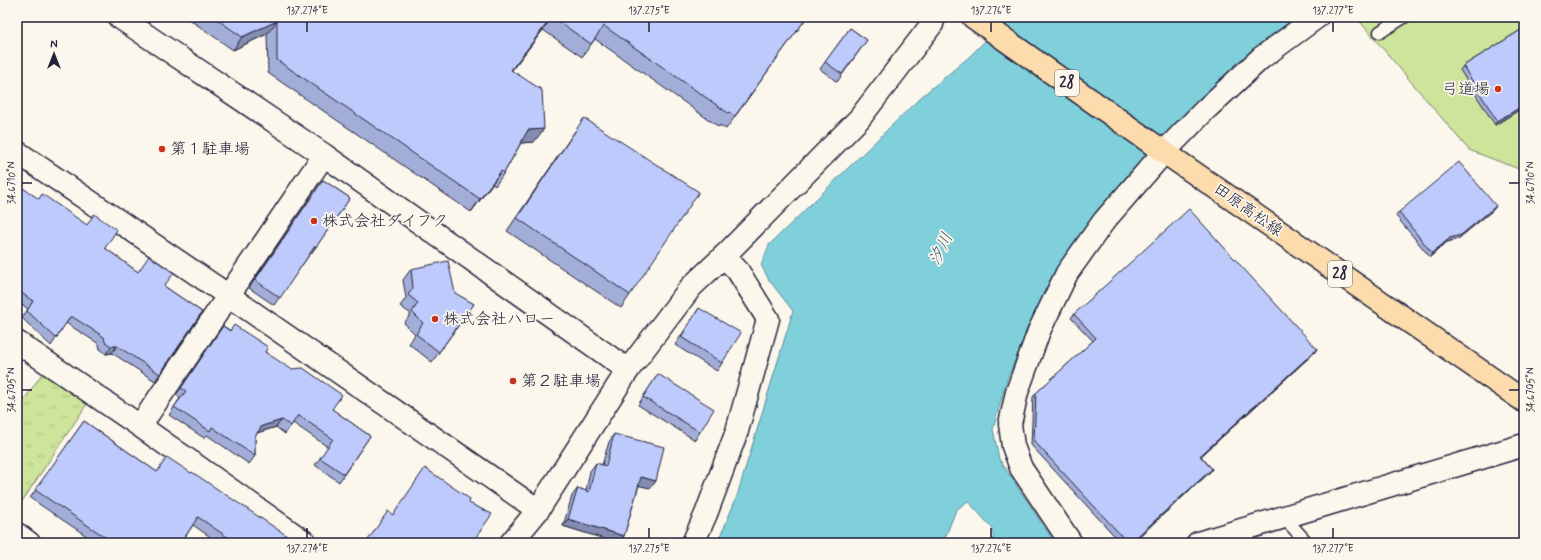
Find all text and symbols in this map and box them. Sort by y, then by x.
text: 137.274°E [286,4,328,18]
text: 137.275°E [628,4,670,18]
text: 137.276°E [971,4,1011,18]
text: 137.277°E [1312,4,1354,18]
north arrow [34,34,74,74]
text: N [50,38,58,52]
road number: 28 [1055,70,1079,96]
place label: 弓道場 [1442,79,1490,100]
marker: 弓道場 [1493,84,1503,94]
place label: 第１駐車場 [170,139,250,160]
marker: 第１駐車場 [157,144,167,154]
text: 34.6710°N [5,161,19,204]
text: 34.6710°N [1524,161,1538,204]
street label: 田原高松線 [1209,178,1287,242]
place label: 株式会社ダイフク [322,211,448,232]
marker: 株式会社ダイフク [309,216,319,226]
water label: 汐川 [924,229,958,269]
road number: 28 [1328,261,1352,287]
place label: 株式会社ハロー [443,309,555,330]
marker: 株式会社ハロー [430,314,440,324]
text: 34.6705°N [5,367,19,413]
text: 34.6705°N [1524,367,1538,413]
place label: 第２駐車場 [521,371,601,392]
marker: 第２駐車場 [508,376,518,386]
text: 137.274°E [286,542,328,556]
text: 137.275°E [628,542,670,556]
text: 137.276°E [971,542,1011,556]
text: 137.277°E [1312,542,1354,556]

